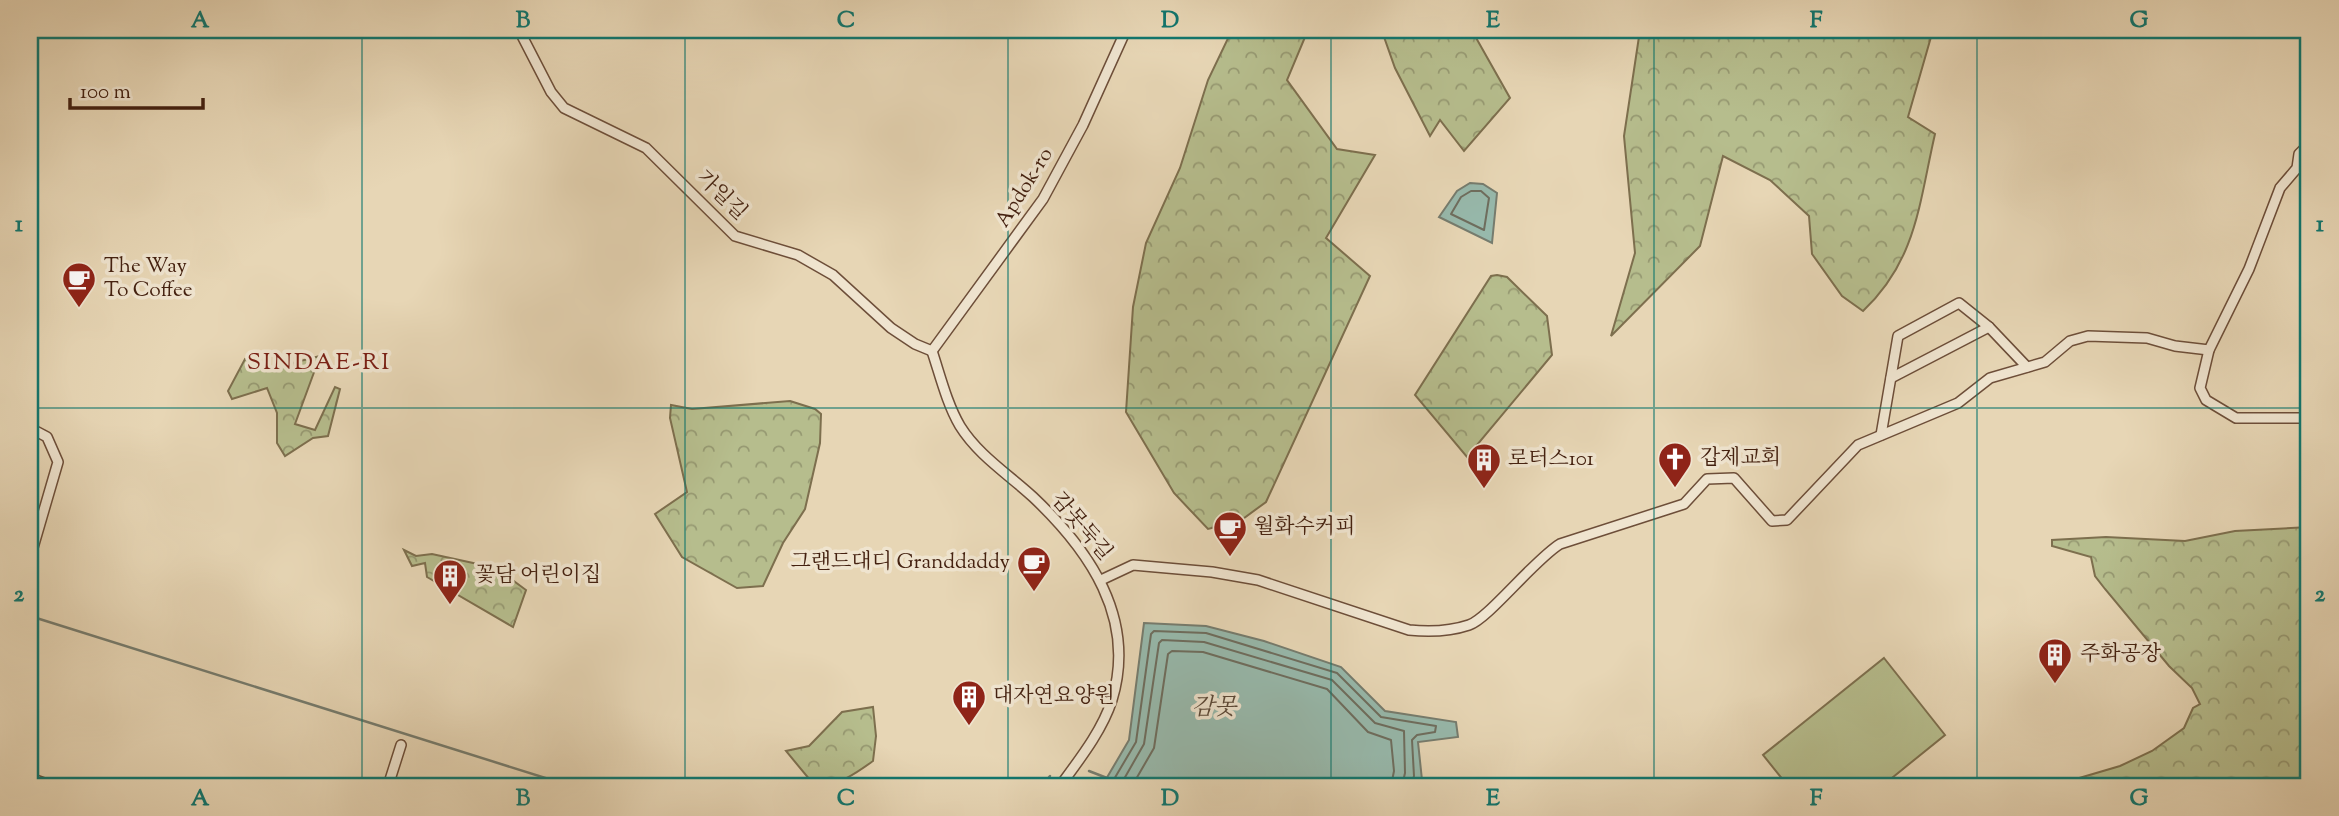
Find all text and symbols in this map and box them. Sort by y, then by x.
text: A [191,5,210,38]
text: B [516,5,531,38]
text: C [837,5,855,38]
text: D [1161,5,1179,38]
text: E [1486,5,1500,38]
text: F [1810,5,1823,38]
text: G [2130,5,2149,38]
scale bar [70,66,203,110]
text: 100 m [80,78,131,108]
street label: Apdok-ro [989,142,1061,234]
street label: 가일길 [689,164,753,228]
text: 1 [15,209,23,242]
text: 1 [2316,209,2324,242]
place label: The Way To Coffee [104,252,193,306]
cafe icon: The Way To Coffee [60,260,98,309]
district label: SINDAE-RI [247,346,391,380]
church icon: 갑제교회 [1656,440,1694,489]
building icon: 로터스101 [1465,441,1503,490]
place label: 갑제교회 [1700,444,1781,474]
place label: 로터스101 [1508,445,1594,475]
street label: 감못둑길 [1043,486,1119,568]
cafe icon: 월화수커피 [1211,509,1249,558]
place label: 월화수커피 [1254,513,1355,543]
cafe icon: 그랜드대디 Granddaddy [1015,544,1053,593]
place label: 그랜드대디 Granddaddy [790,548,1011,578]
building icon: 꽃담 어린이집 [431,557,469,606]
place label: 꽃담 어린이집 [475,561,601,591]
text: 2 [14,579,25,612]
text: 2 [2315,579,2326,612]
building icon: 주화공장 [2036,636,2074,685]
place label: 주화공장 [2080,640,2162,670]
building icon: 대자연요양원 [950,678,988,727]
place label: 대자연요양원 [993,682,1115,712]
water label: 감못 [1192,692,1238,725]
text: A [191,783,210,816]
text: B [516,783,531,816]
text: C [837,783,855,816]
text: D [1161,783,1179,816]
text: E [1486,783,1500,816]
text: F [1810,783,1823,816]
text: G [2130,783,2149,816]

